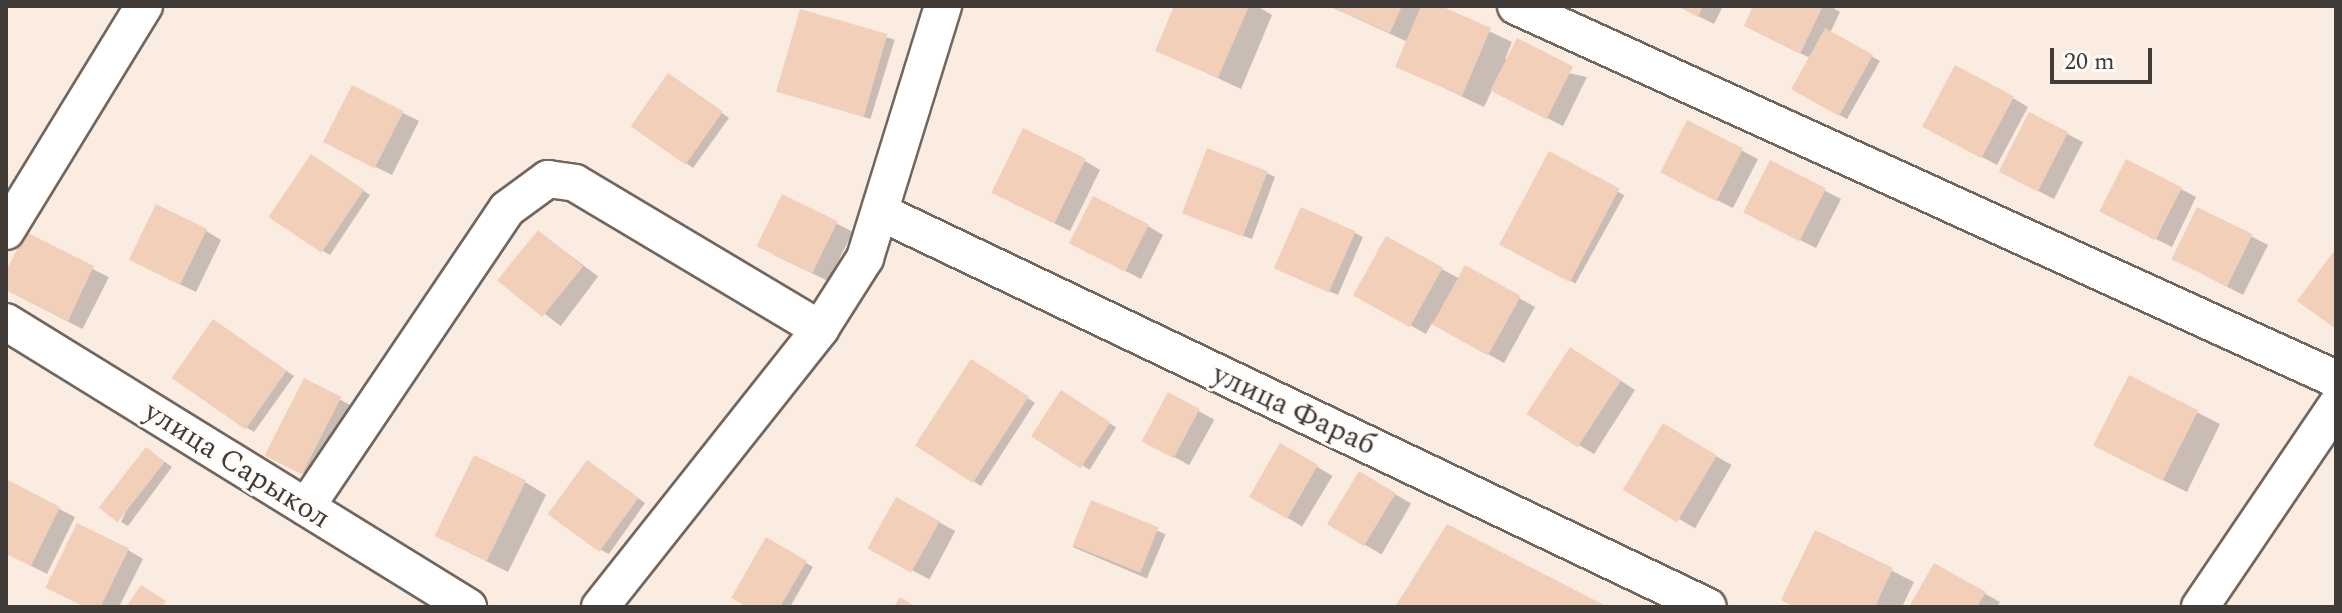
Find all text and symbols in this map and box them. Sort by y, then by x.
scale bar [2054,32,2156,82]
text: 20 m [2064,44,2115,80]
street label: улица Фараб [1206,356,1382,464]
street label: улица Сарыкол [137,393,337,537]

